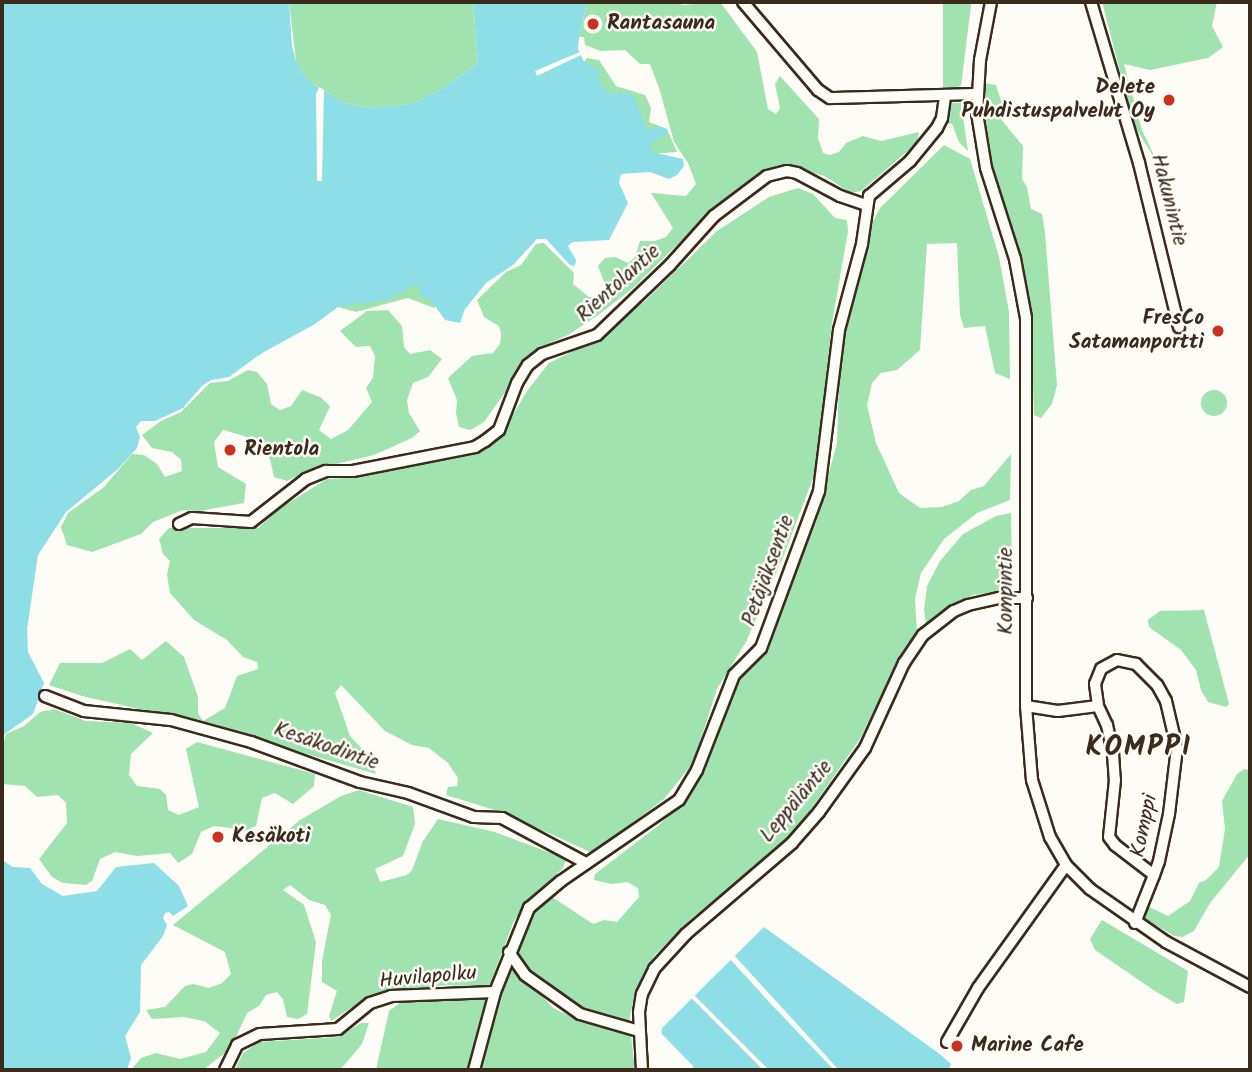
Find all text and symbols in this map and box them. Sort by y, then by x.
place label: Rantasauna [607,11,715,37]
marker: Rantasauna [585,16,601,32]
place label: Delete Puhdistuspalvelut Oy [961,75,1155,125]
marker: Delete Puhdistuspalvelut Oy [1161,92,1177,108]
street label: Hakunintie [1144,151,1192,249]
street label: Rientolantie [572,240,666,328]
place label: FresCo Satamanportti [1069,306,1204,356]
marker: FresCo Satamanportti [1210,323,1226,339]
place label: Rientola [244,437,319,463]
marker: Rientola [222,442,238,458]
street label: Petäjäksentie [737,512,801,630]
street label: Kompintie [994,547,1020,635]
street label: Kesäkodintie [270,717,382,777]
district label: KOMPPI [1086,731,1192,765]
street label: Leppäläntie [755,756,839,848]
street label: Komppi [1126,792,1164,860]
place label: Kesäkoti [232,824,310,850]
marker: Kesäkoti [210,829,226,845]
street label: Huvilapolku [378,961,478,995]
place label: Marine Cafe [971,1033,1084,1059]
marker: Marine Cafe [949,1038,965,1054]

